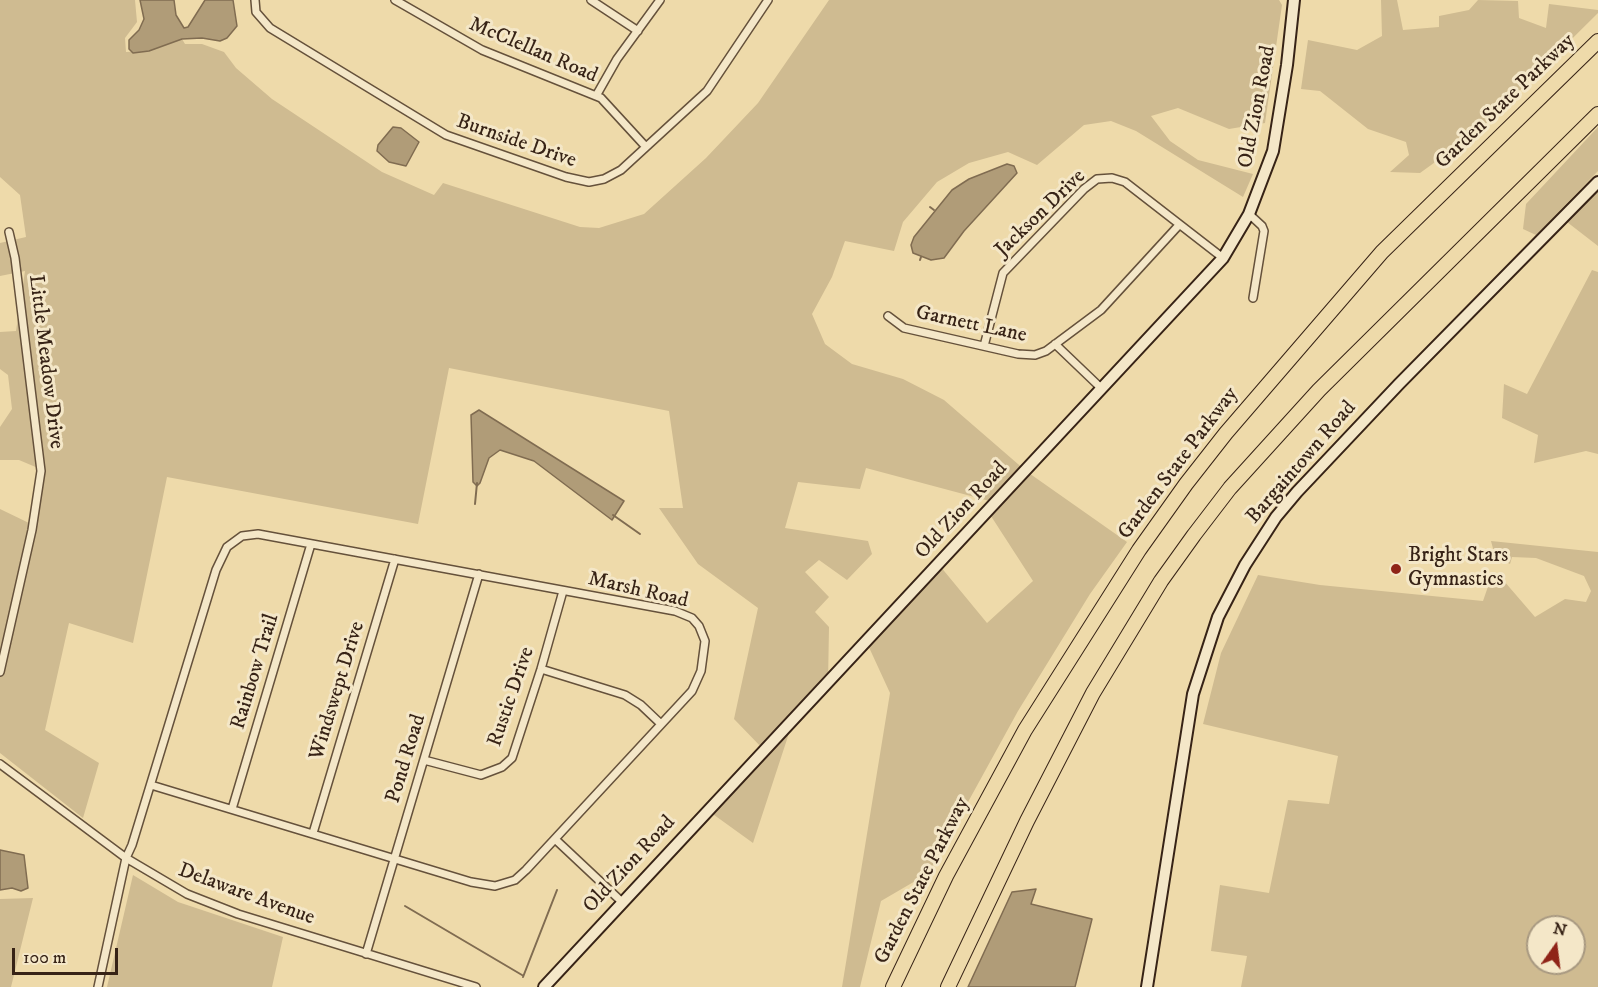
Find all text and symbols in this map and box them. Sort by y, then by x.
street label: McClellan Road [465,13,601,89]
street label: Garden State Parkway [1431,29,1581,175]
street label: Old Zion Road [1234,44,1282,170]
street label: Burnside Drive [453,110,579,174]
street label: Jackson Drive [991,165,1091,263]
street label: Little Meadow Drive [22,274,68,450]
street label: Garnett Lane [913,301,1029,349]
street label: Garden State Parkway [1114,383,1244,545]
street label: Bargaintown Road [1242,396,1362,530]
street label: Old Zion Road [910,457,1014,565]
place label: Bright Stars Gymnastics [1408,544,1508,594]
marker: Bright Stars Gymnastics [1389,562,1403,576]
street label: Marsh Road [585,567,691,615]
street label: Rainbow Trail [226,611,286,733]
street label: Windswept Drive [305,619,371,763]
street label: Rustic Drive [483,644,541,750]
street label: Pond Road [382,712,432,806]
street label: Garden State Parkway [870,793,976,969]
street label: Old Zion Road [578,811,682,919]
street label: Delaware Avenue [174,859,318,931]
north arrow [1526,915,1586,975]
text: N [1551,918,1569,941]
scale bar [15,936,122,974]
text: 100 m [23,947,66,969]

